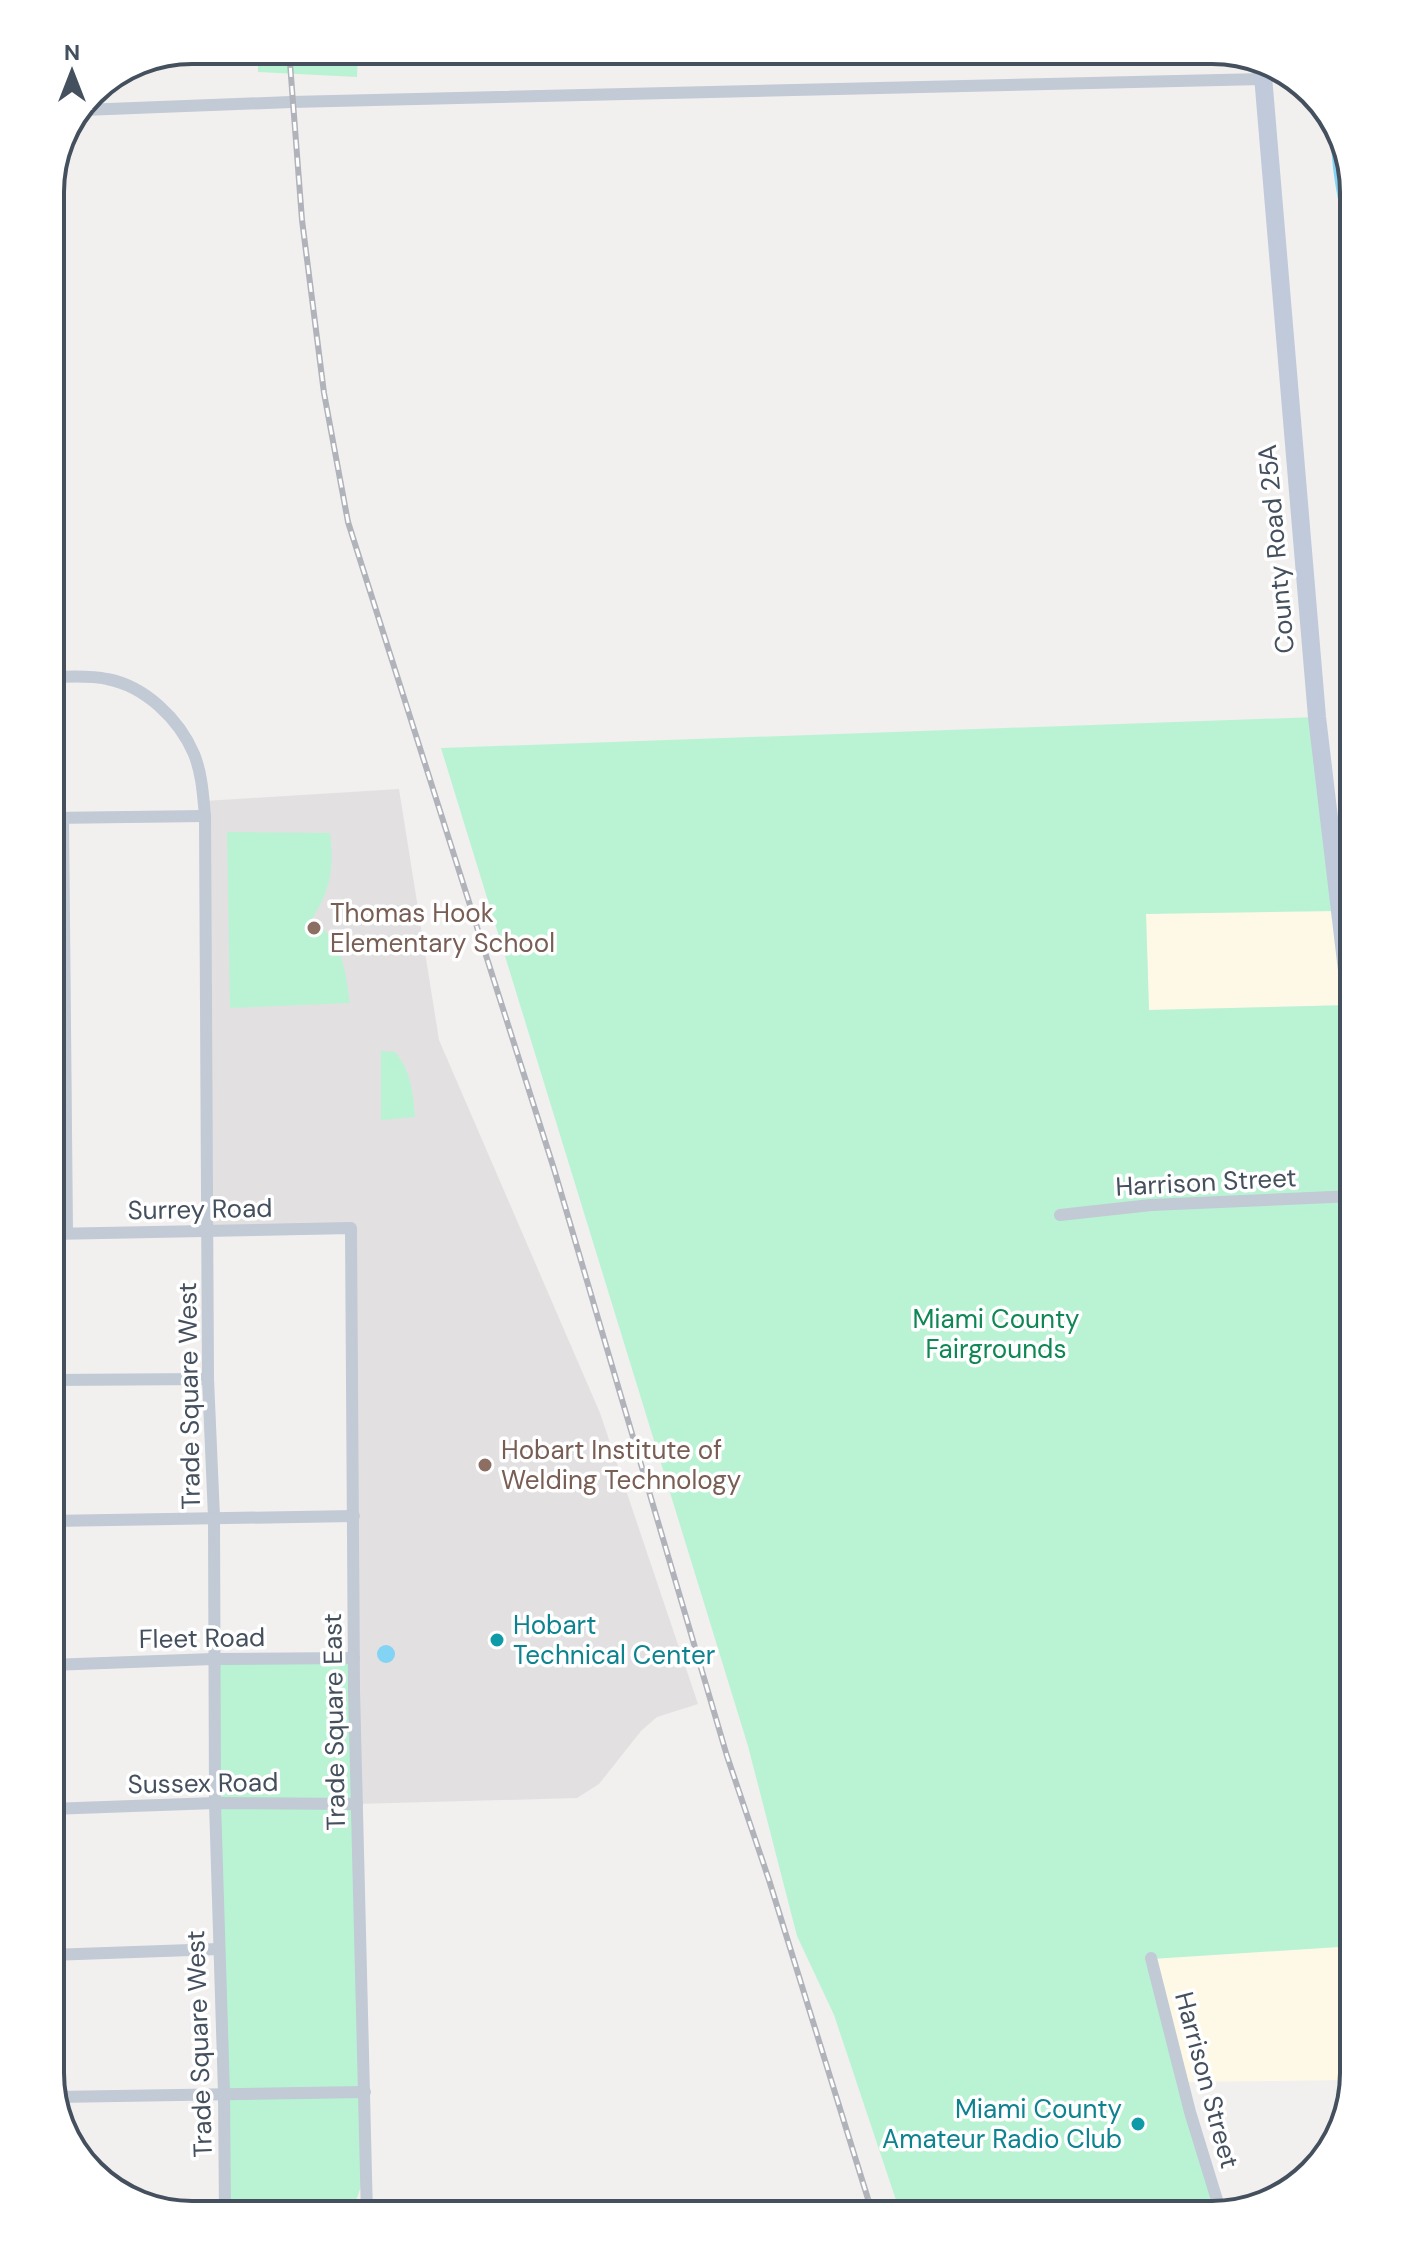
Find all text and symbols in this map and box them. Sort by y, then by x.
north arrow [32,32,112,112]
text: N [64,38,80,67]
street label: County Road 25A [1250,443,1302,655]
place label: Thomas Hook Elementary School [330,896,555,960]
marker: Thomas Hook Elementary School [305,919,323,937]
street label: Harrison Street [1115,1160,1297,1204]
street label: Surrey Road [127,1191,273,1227]
street label: Trade Square West [170,1282,208,1510]
park label: Miami County Fairgrounds [912,1302,1080,1366]
place label: Hobart Institute of Welding Technology [501,1433,741,1497]
marker: Hobart Institute of Welding Technology [476,1456,494,1474]
place label: Hobart Technical Center [513,1608,715,1672]
street label: Trade Square East [315,1613,353,1831]
street label: Fleet Road [138,1620,266,1656]
marker: Hobart Technical Center [488,1631,506,1649]
street label: Sussex Road [127,1765,279,1801]
street label: Trade Square West [178,1930,220,2158]
street label: Harrison Street [1167,1988,1247,2172]
place label: Miami County Amateur Radio Club [882,2092,1122,2156]
marker: Miami County Amateur Radio Club [1129,2115,1147,2133]

